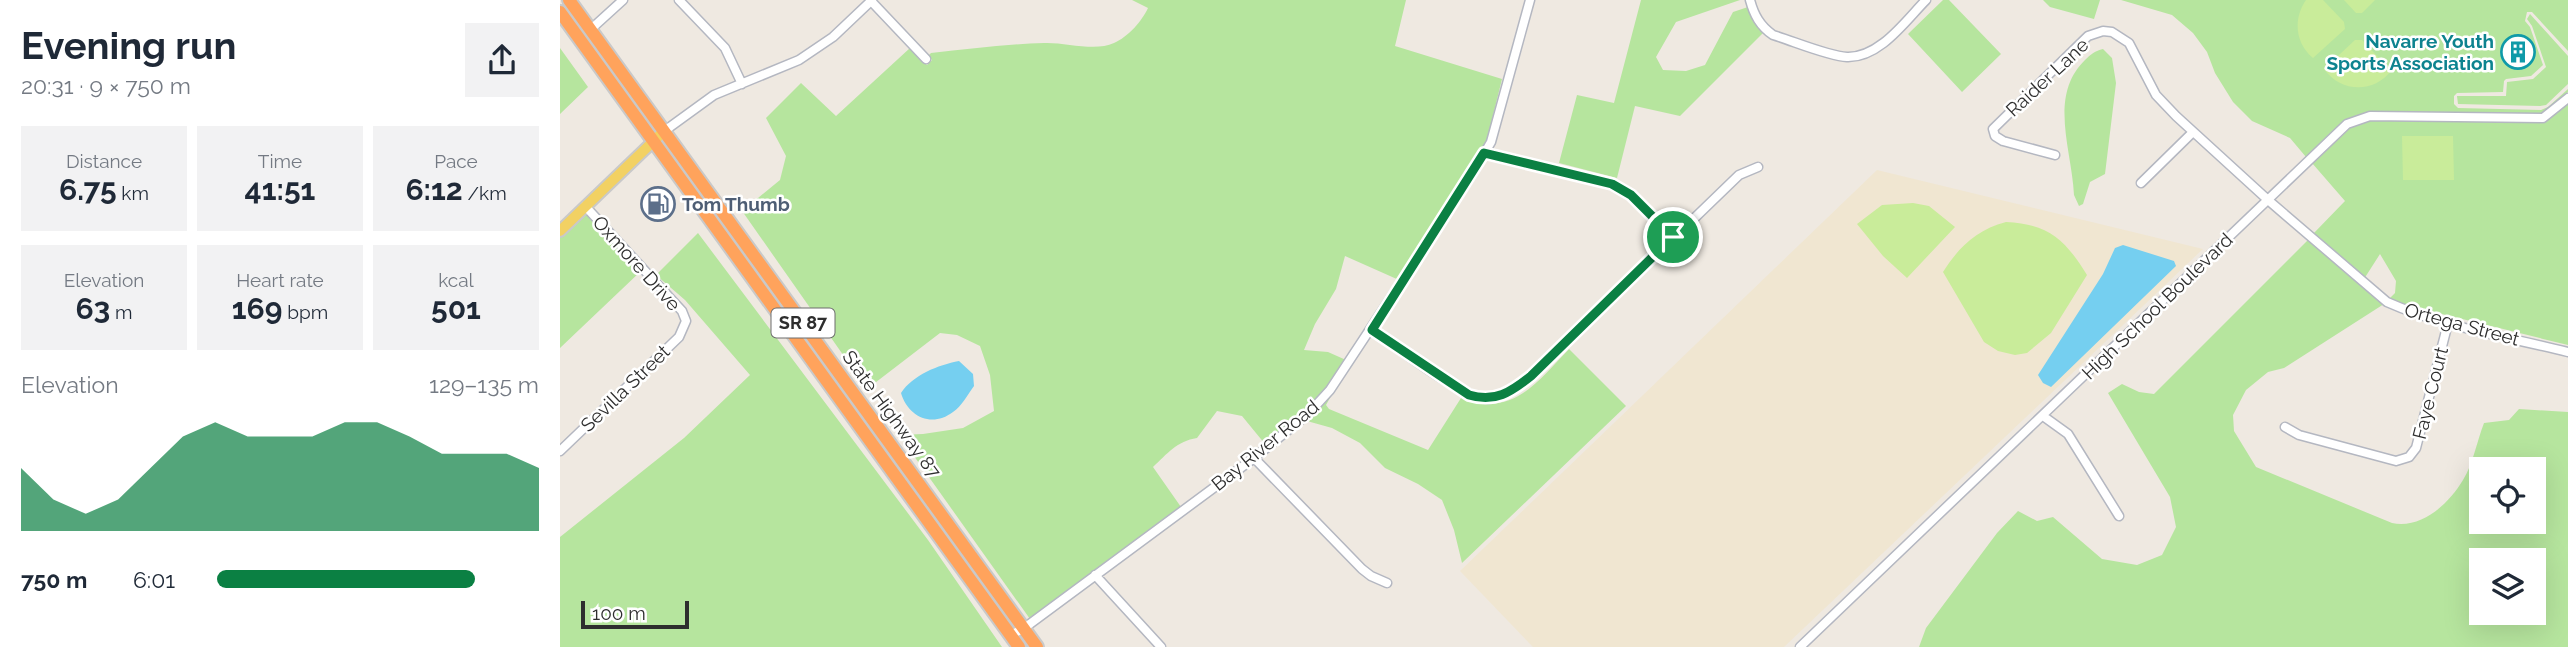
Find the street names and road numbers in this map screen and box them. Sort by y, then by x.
street label: Raider Lane [2001,33,2093,121]
street label: Oxmore Drive [589,211,685,315]
street label: High School Boulevard [2077,228,2237,384]
street label: Ortega Street [2402,298,2522,350]
road number: SR 87 [772,309,834,338]
street label: Sevilla Street [576,340,674,436]
street label: Faye Court [2408,344,2452,442]
street label: State Highway 87 [838,346,946,482]
street label: Bay River Road [1207,395,1323,495]

